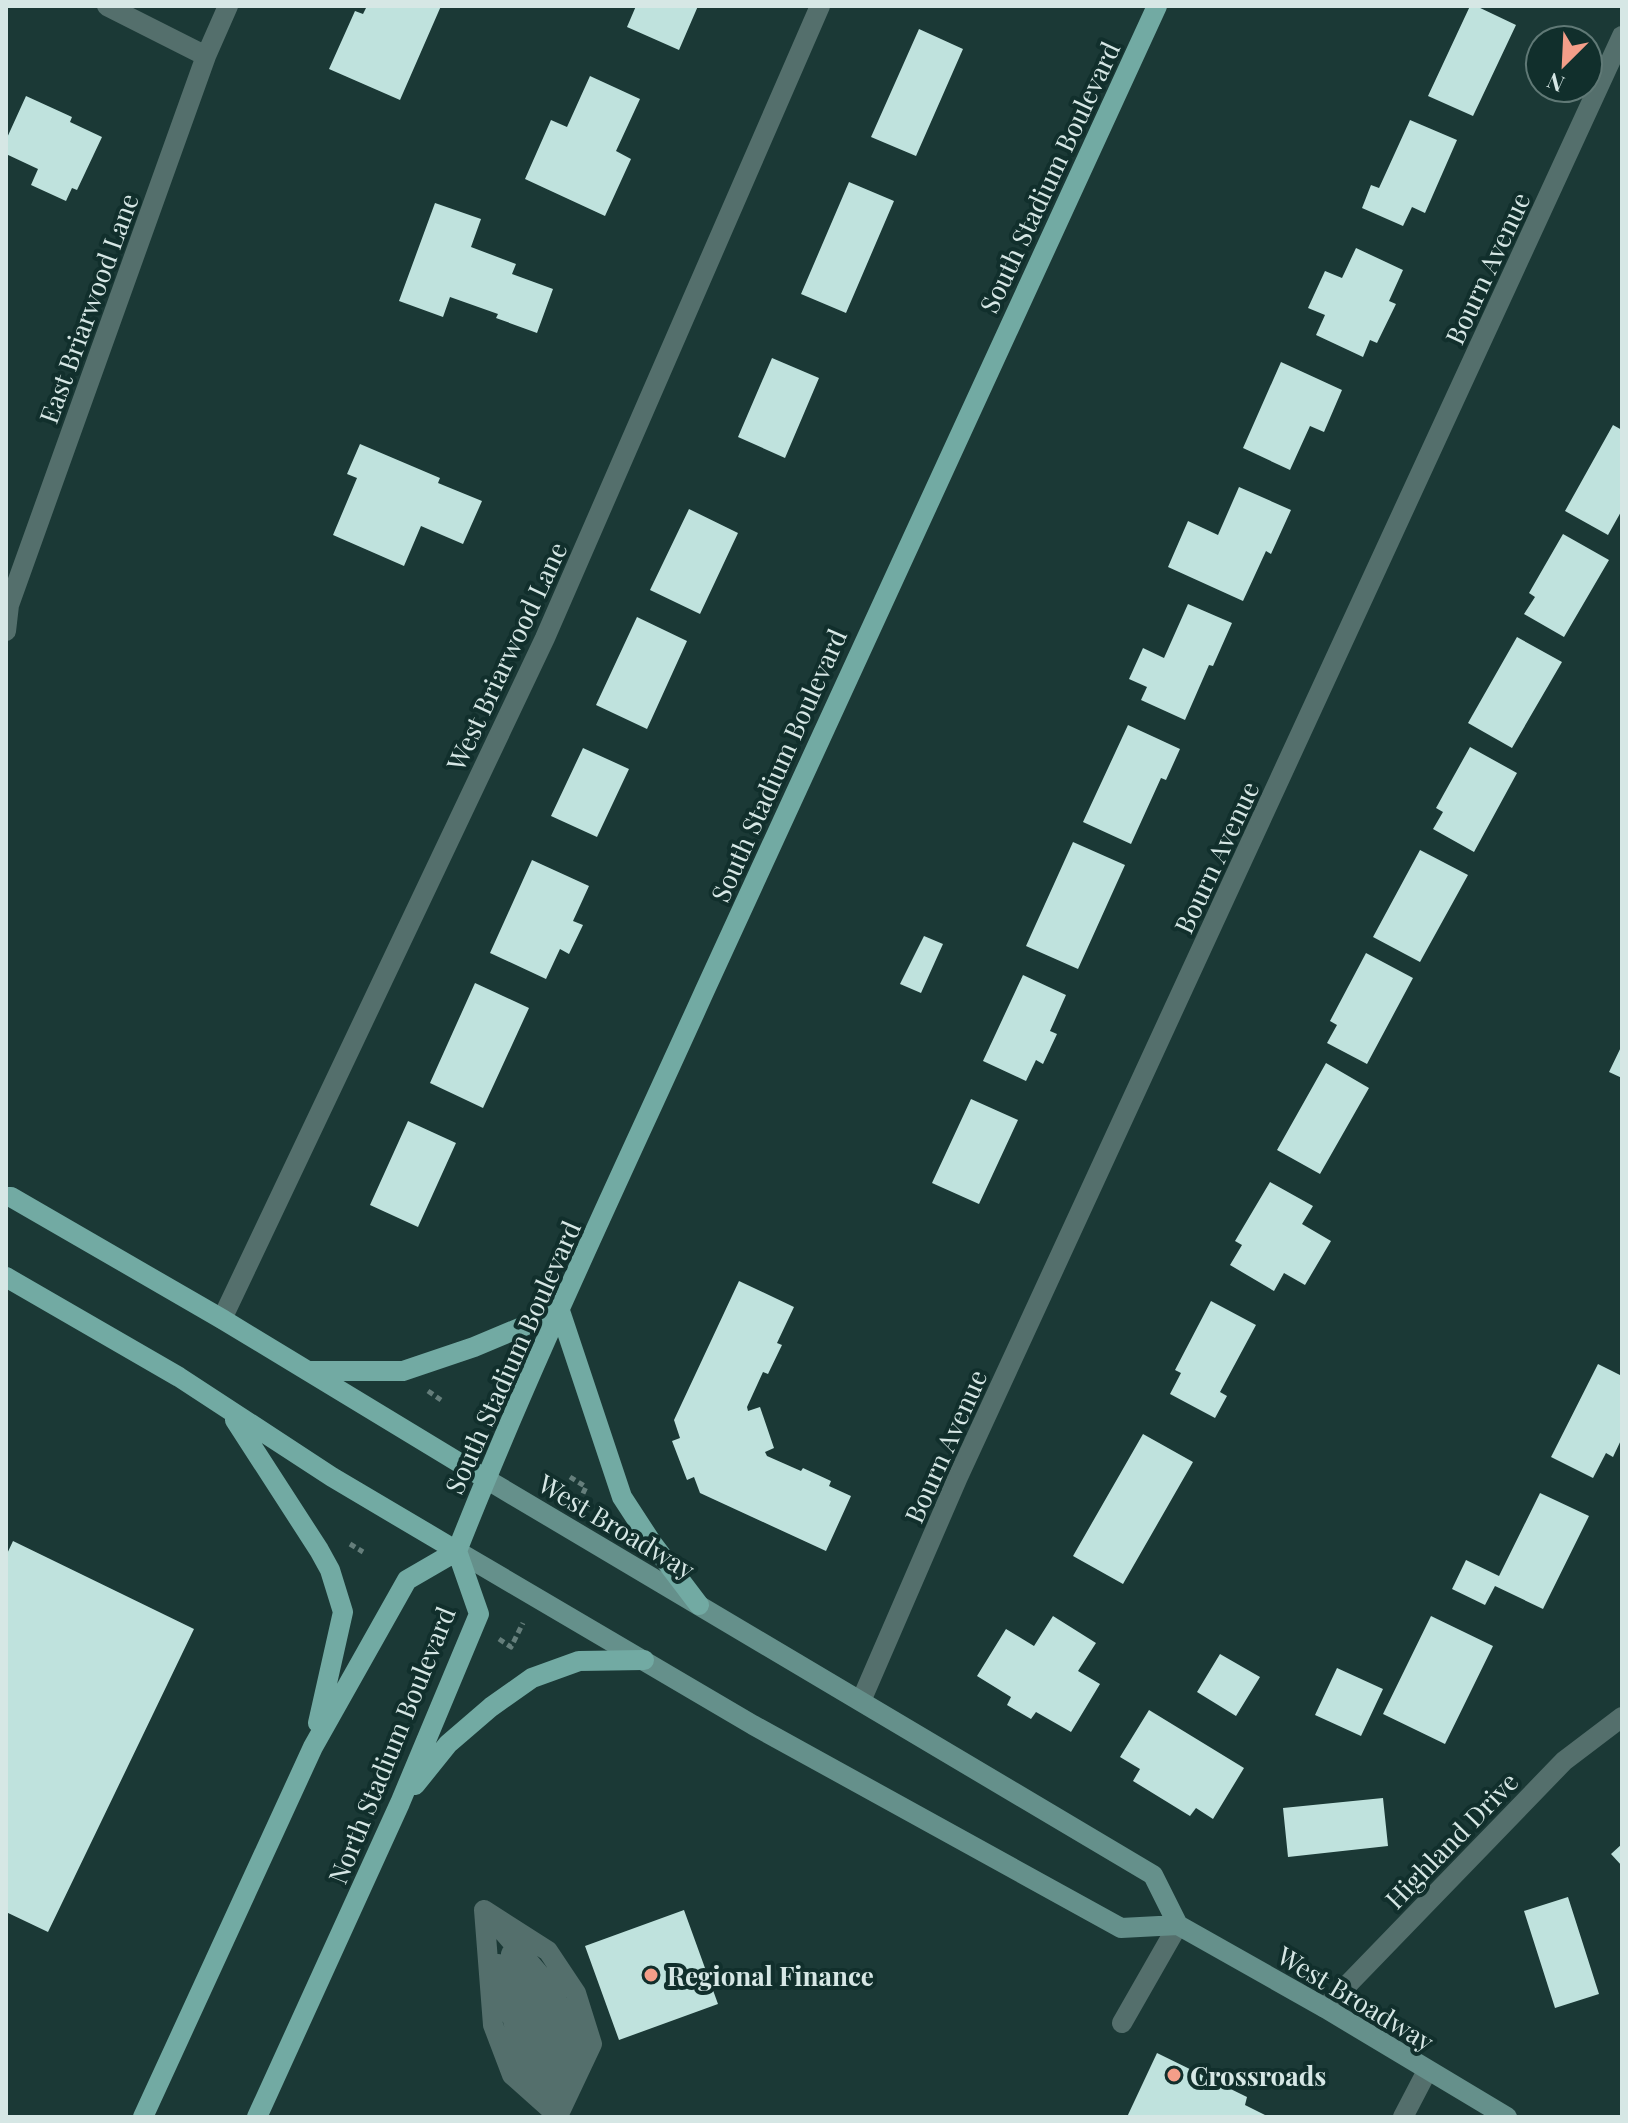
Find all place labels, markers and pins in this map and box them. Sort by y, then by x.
place label: Regional Finance [667,1958,874,1993]
marker: Regional Finance [642,1966,660,1984]
place label: Crossroads [1190,2058,1326,2093]
marker: Crossroads [1165,2066,1183,2084]

